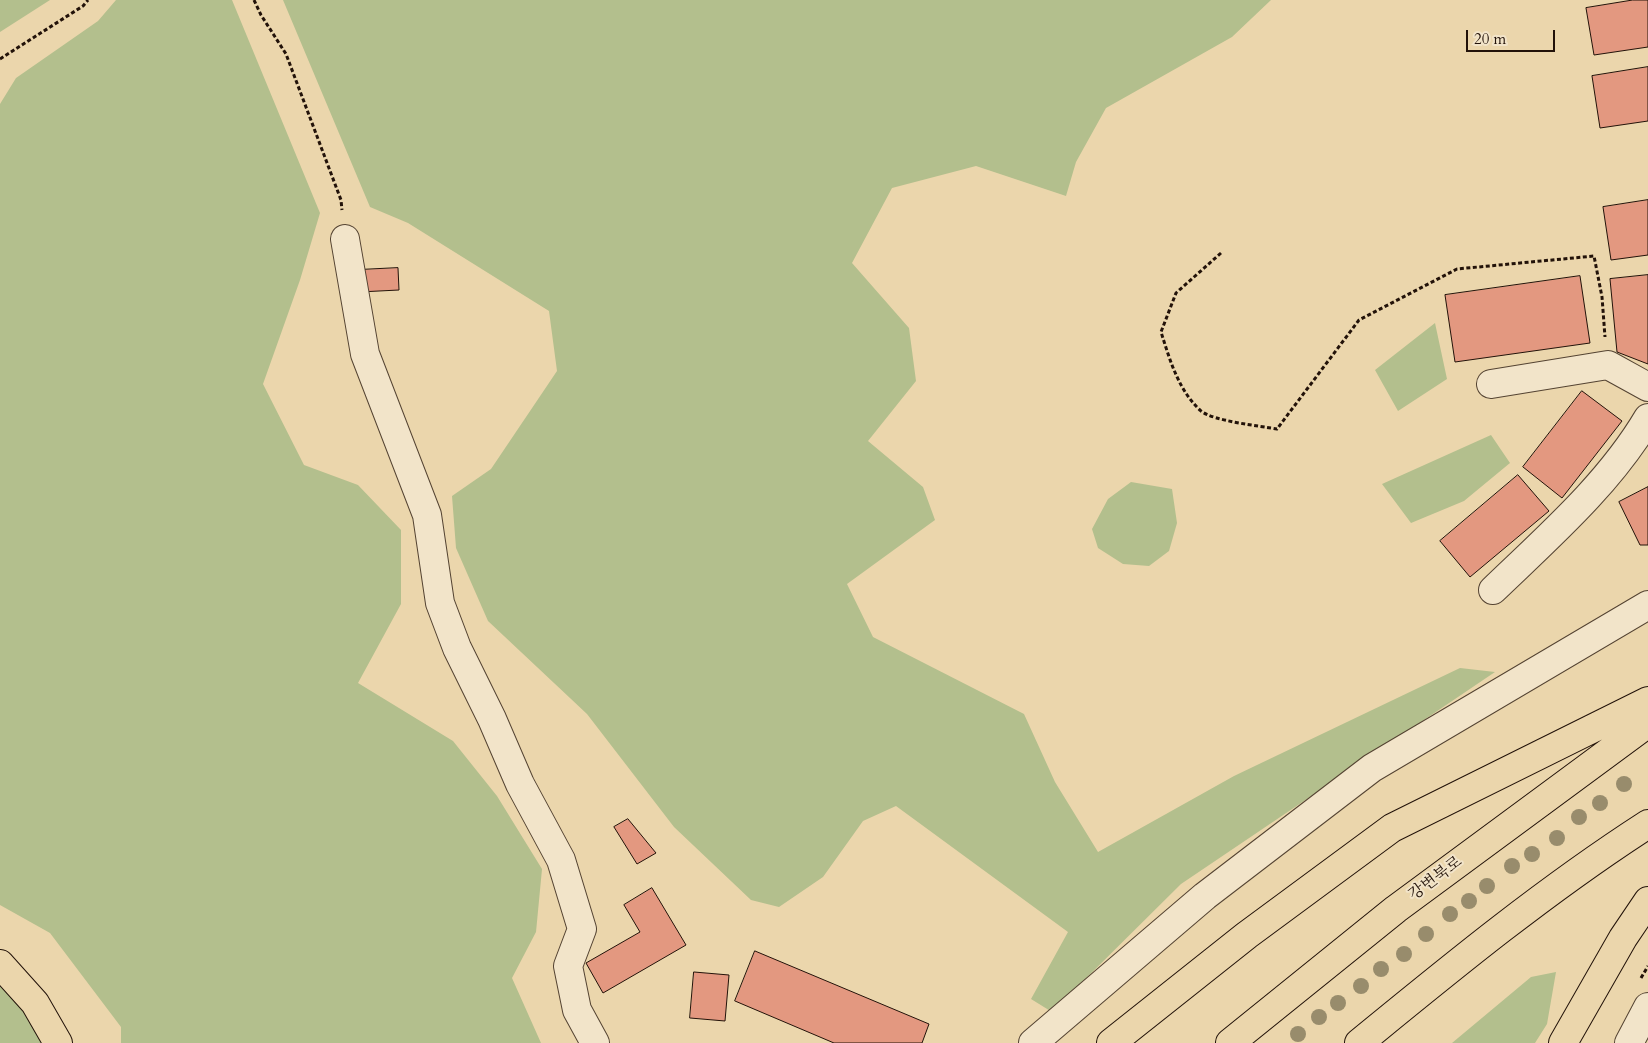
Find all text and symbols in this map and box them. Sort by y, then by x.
scale bar [1468,20,1557,52]
text: 20 m [1474,29,1506,49]
street label: 강변북로 [1406,853,1466,905]

